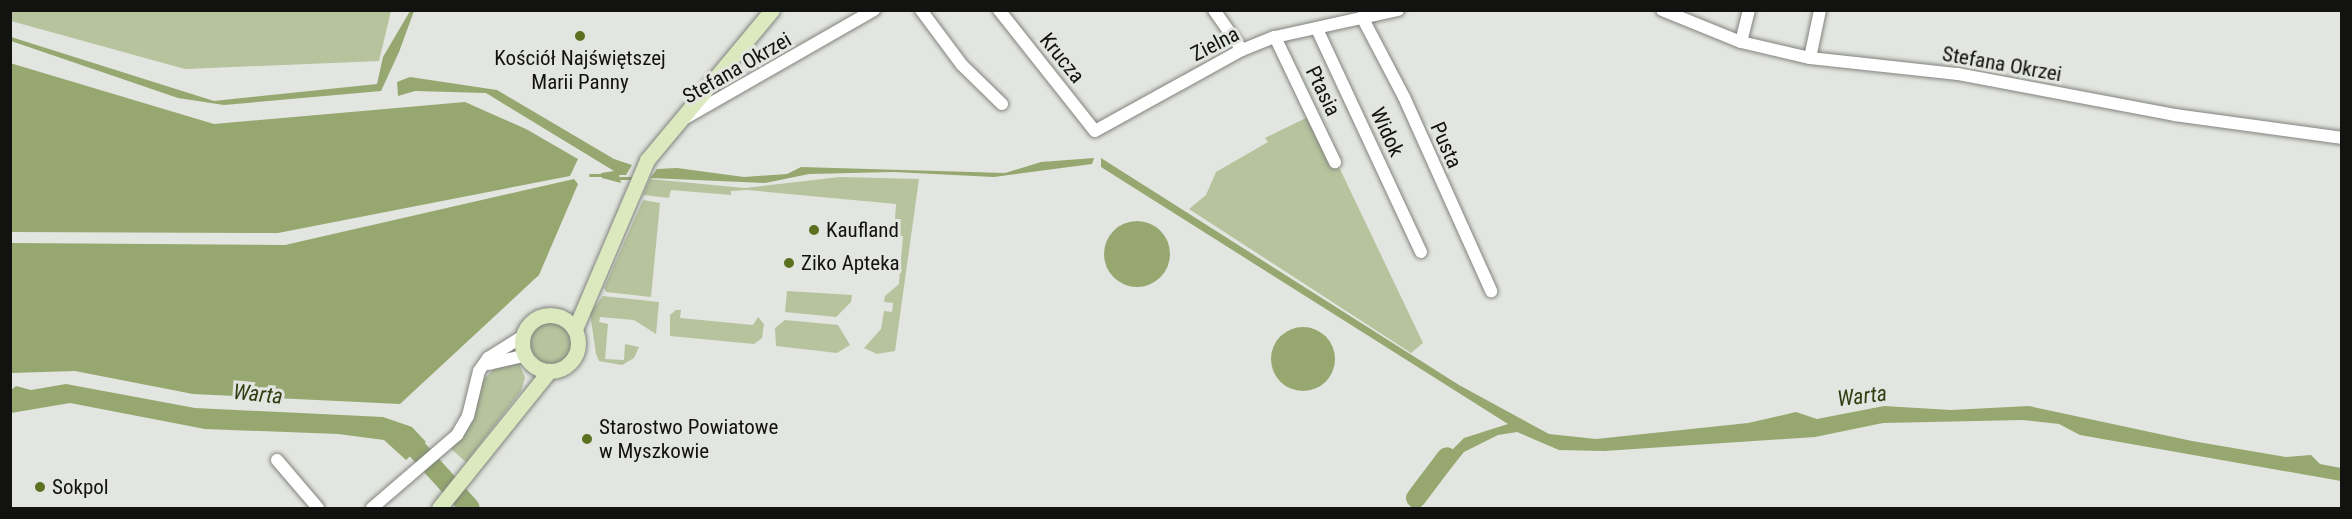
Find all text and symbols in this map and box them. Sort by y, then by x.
street label: Zielna [1187,21,1243,67]
street label: Stefana Okrzei [678,27,796,109]
street label: Krucza [1034,28,1090,88]
marker: Kościół Najświętszej Marii Panny [573,29,587,43]
street label: Stefana Okrzei [1940,41,2064,87]
place label: Kościół Najświętszej Marii Panny [494,45,666,95]
street label: Ptasia [1300,62,1346,120]
street label: Widok [1365,103,1409,161]
street label: Pusta [1425,118,1467,172]
place label: Kaufland [826,217,899,243]
marker: Kaufland [807,223,821,237]
place label: Ziko Apteka [801,250,900,276]
marker: Ziko Apteka [782,256,796,270]
water label: Warta [232,378,284,410]
water label: Warta [1836,380,1888,412]
place label: Starostwo Powiatowe w Myszkowie [599,414,778,464]
marker: Starostwo Powiatowe w Myszkowie [580,432,594,446]
place label: Sokpol [52,474,109,500]
marker: Sokpol [33,480,47,494]

